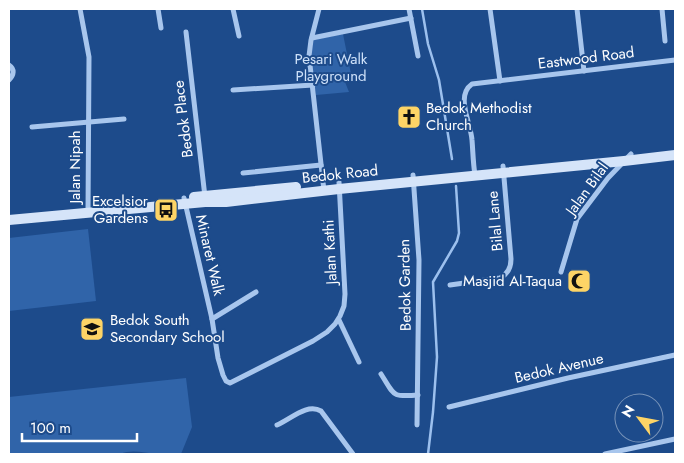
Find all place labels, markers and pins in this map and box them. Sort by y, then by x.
place label: Bedok Methodist Church [426,97,532,136]
church icon: Bedok Methodist Church [396,104,422,130]
place label: Excelsior Gardens [92,190,149,229]
bus stop icon: Excelsior Gardens [153,197,179,223]
mosque icon: Masjid Al-Taqua [566,268,592,294]
place label: Masjid Al-Taqua [463,270,562,292]
place label: Bedok South Secondary School [110,309,225,348]
school or university icon: Bedok South Secondary School [79,316,105,342]

